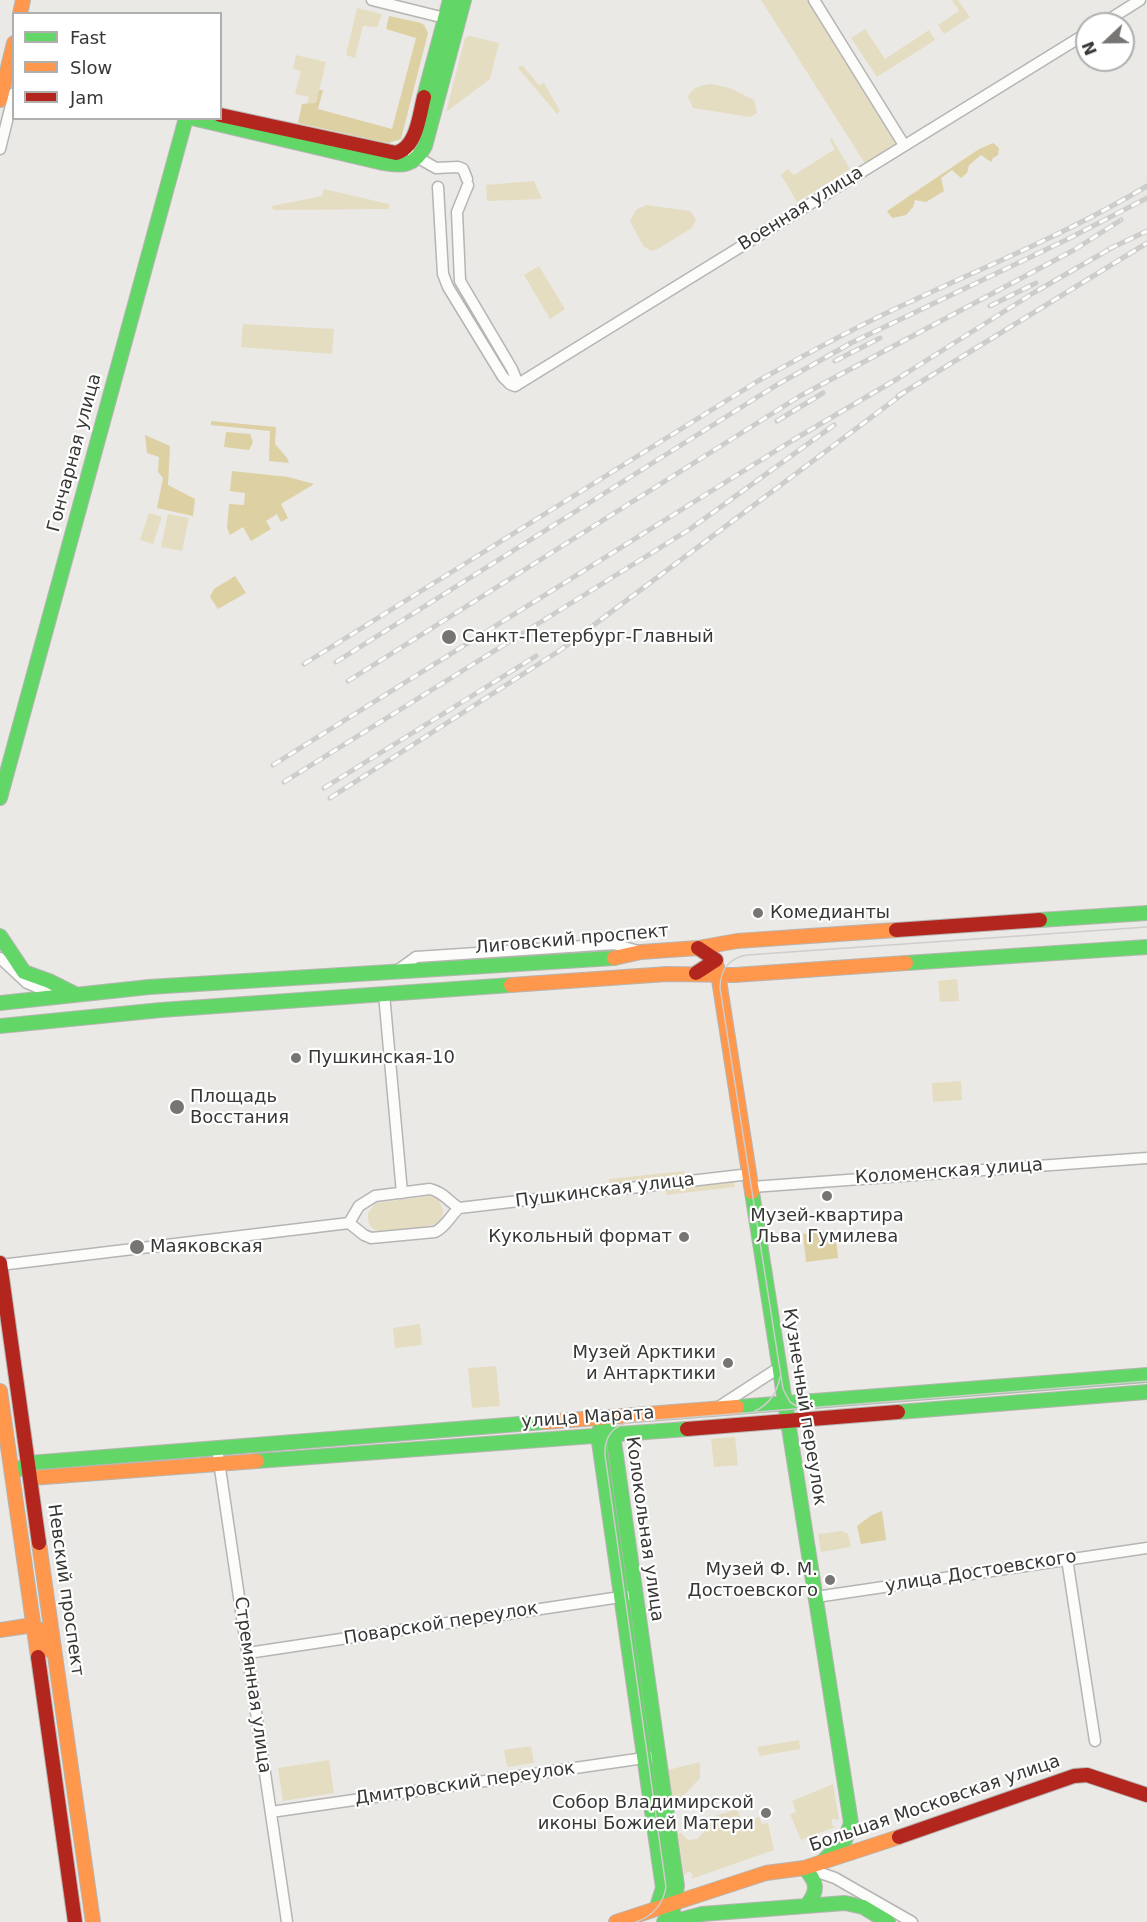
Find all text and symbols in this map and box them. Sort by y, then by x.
legend [12,12,222,120]
north arrow [1075,12,1135,72]
text: Fast [70,27,106,48]
text: N [1078,38,1101,58]
text: Slow [70,57,112,78]
text: Jam [70,87,104,108]
street label: Военная улица [735,162,867,256]
street label: Гончарная улица [43,371,107,535]
place label: Санкт-Петербург-Главный [462,626,714,648]
marker: Санкт-Петербург-Главный [440,628,458,646]
place label: Комедианты [770,902,890,924]
marker: Комедианты [751,906,765,920]
street label: Лиговский проспект [474,921,670,959]
place label: Пушкинская-10 [308,1047,455,1069]
marker: Пушкинская-10 [289,1051,303,1065]
place label: Площадь Восстания [190,1086,289,1128]
marker: Площадь Восстания [168,1098,186,1116]
street label: Коломенская улица [854,1155,1044,1189]
street label: Пушкинская улица [514,1169,696,1213]
marker: Музей-квартира Льва Гумилева [820,1189,834,1203]
place label: Музей-квартира Льва Гумилева [750,1205,904,1248]
place label: Кукольный формат [488,1226,672,1248]
marker: Кукольный формат [677,1230,691,1244]
place label: Маяковская [150,1236,263,1258]
marker: Маяковская [128,1238,146,1256]
street label: Кузнечный переулок [778,1307,830,1507]
place label: Музей Арктики и Антарктики [572,1342,716,1384]
marker: Музей Арктики и Антарктики [721,1356,735,1370]
street label: улица Марата [521,1403,655,1433]
street label: Колокольная улица [620,1435,668,1623]
street label: Невский проспект [42,1503,88,1677]
street label: улица Достоевского [884,1546,1078,1598]
place label: Музей Ф. М. Достоевского [688,1559,818,1602]
marker: Музей Ф. М. Достоевского [823,1573,837,1587]
street label: Стремянная улица [229,1595,275,1775]
street label: Поварской переулок [342,1598,540,1650]
street label: Большая Московская улица [807,1751,1063,1857]
street label: Дмитровский переулок [354,1758,576,1810]
place label: Собор Владимирской иконы Божией Матери [538,1792,754,1834]
marker: Собор Владимирской иконы Божией Матери [759,1806,773,1820]

